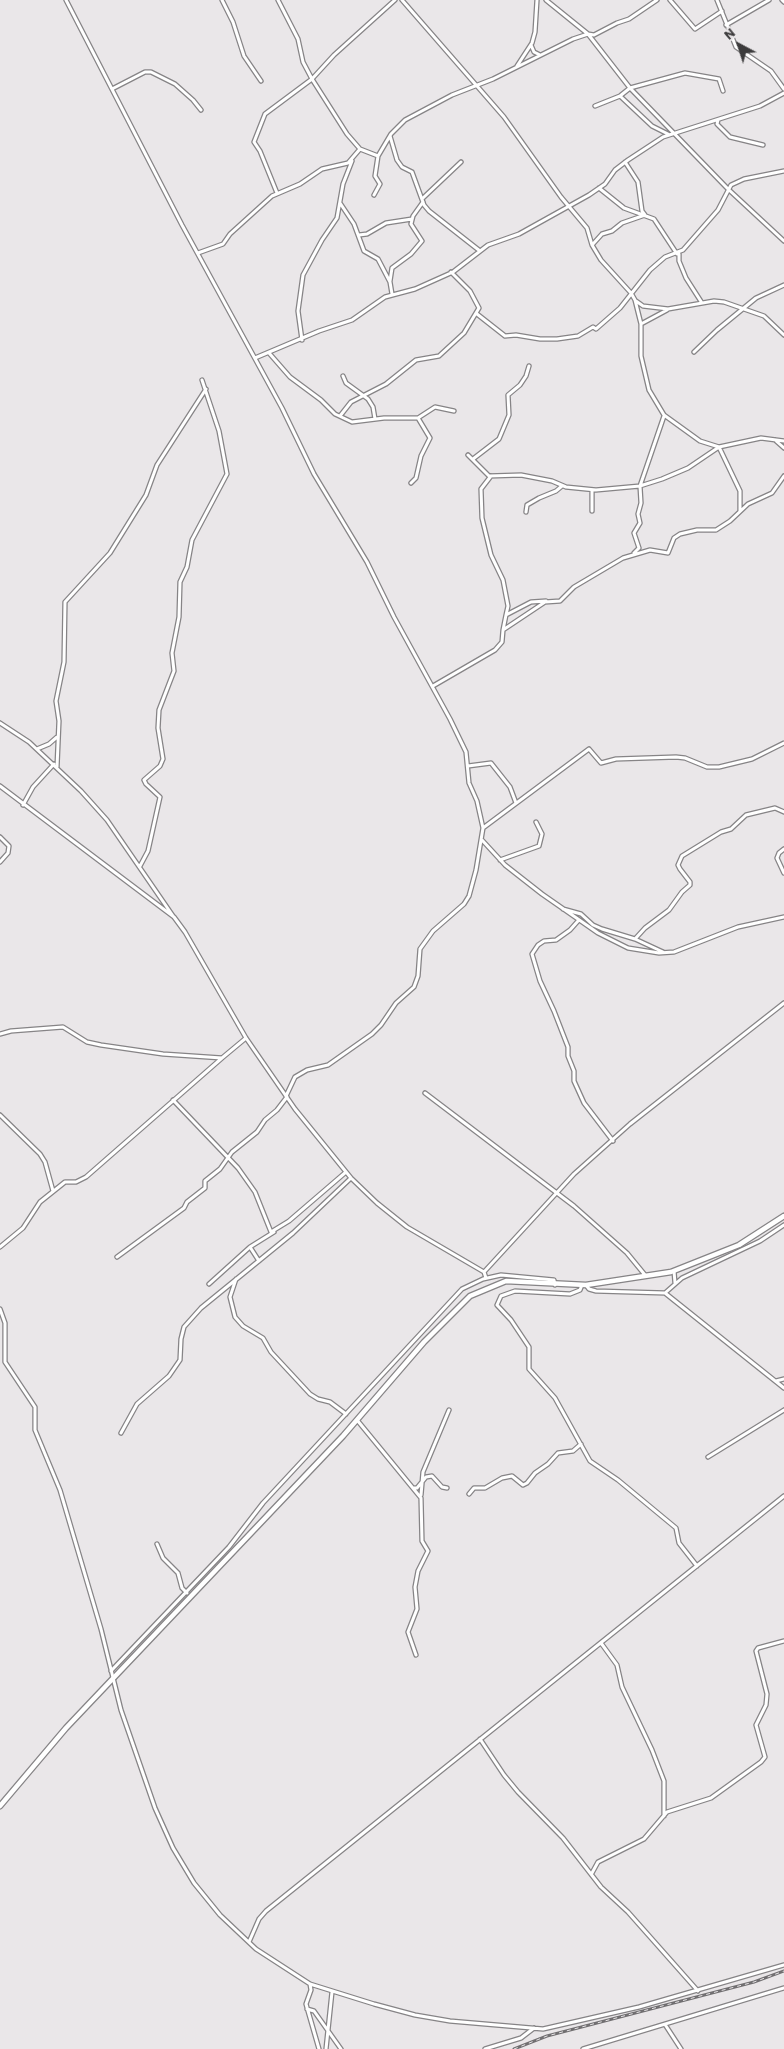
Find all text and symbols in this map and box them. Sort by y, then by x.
north arrow [714,20,764,70]
text: N [720,24,738,43]

